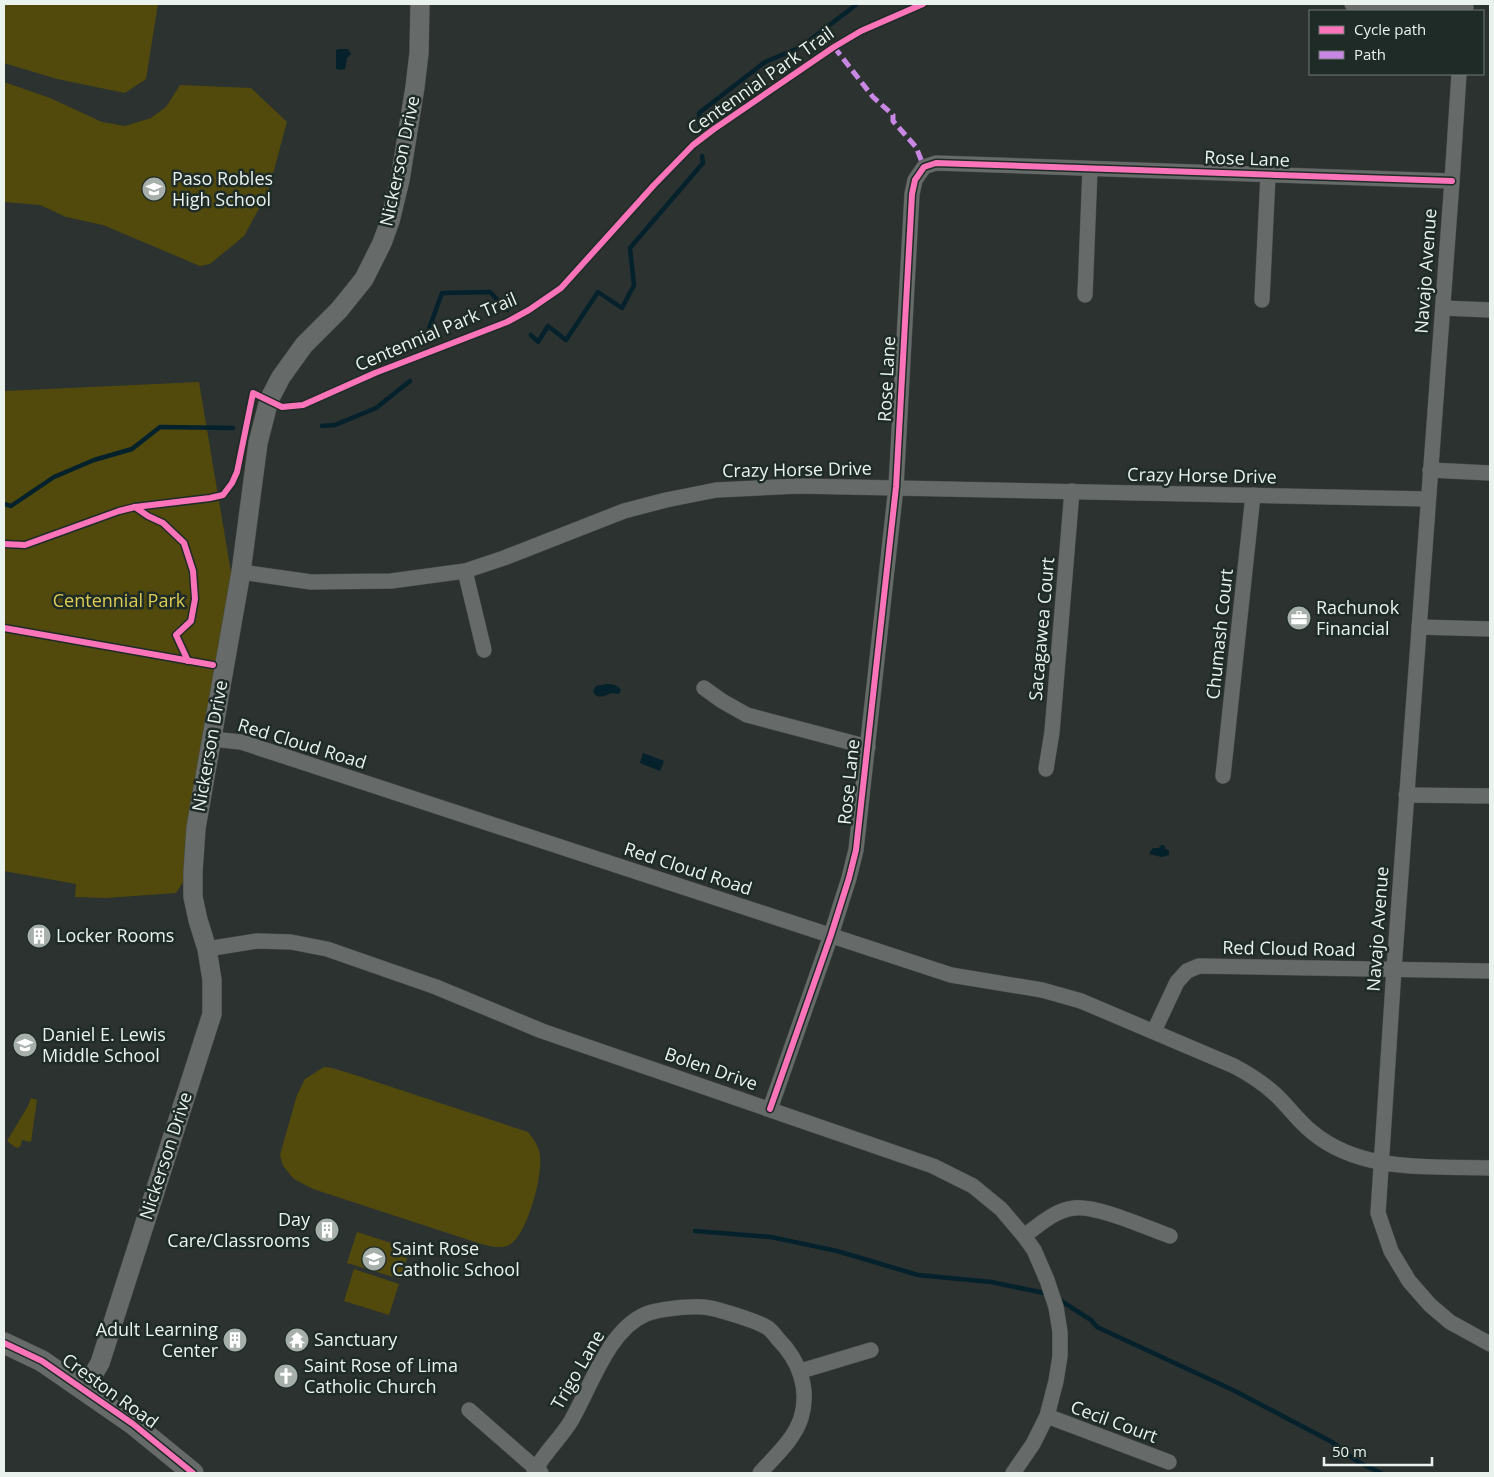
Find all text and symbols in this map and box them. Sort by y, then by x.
legend [1309,10,1484,75]
text: Cycle path [1354,19,1426,39]
street label: Centennial Park Trail [682,21,838,140]
text: Path [1354,44,1386,64]
street label: Nickerson Drive [373,93,425,228]
street label: Rose Lane [1204,145,1290,171]
place label: Paso Robles High School [172,166,273,211]
school or university icon: Paso Robles High School [141,176,167,202]
street label: Navajo Avenue [1409,208,1441,334]
street label: Centennial Park Trail [351,286,520,376]
street label: Rose Lane [872,335,900,422]
street label: Crazy Horse Drive [722,456,872,482]
street label: Crazy Horse Drive [1127,462,1277,488]
street label: Sacagawea Court [1023,556,1059,702]
street label: Chumash Court [1200,567,1238,700]
park label: Centennial Park [53,588,186,612]
place label: Rachunok Financial [1316,595,1400,640]
office icon: Rachunok Financial [1286,605,1312,631]
street label: Nickerson Drive [186,678,232,813]
street label: Red Cloud Road [235,712,370,774]
street label: Rose Lane [832,738,864,826]
street label: Red Cloud Road [621,836,755,900]
street label: Navajo Avenue [1361,866,1393,992]
building icon: Locker Rooms [26,923,52,949]
place label: Locker Rooms [56,923,174,947]
street label: Red Cloud Road [1222,935,1356,961]
place label: Daniel E. Lewis Middle School [42,1022,166,1067]
school or university icon: Daniel E. Lewis Middle School [12,1032,38,1058]
street label: Bolen Drive [662,1041,761,1095]
street label: Nickerson Drive [133,1089,197,1223]
place label: Day Care/Classrooms [167,1207,311,1252]
building icon: Day Care/Classrooms [314,1217,340,1243]
place label: Saint Rose Catholic School [392,1236,520,1281]
school or university icon: Saint Rose Catholic School [361,1246,387,1272]
place label: Adult Learning Center [96,1317,219,1362]
street label: Trigo Lane [545,1326,609,1413]
building icon: Adult Learning Center [222,1327,248,1353]
temple icon: Sanctuary [284,1327,310,1353]
place label: Sanctuary [314,1327,398,1351]
street label: Creston Road [58,1347,163,1433]
place label: Saint Rose of Lima Catholic Church [304,1353,458,1398]
church icon: Saint Rose of Lima Catholic Church [273,1363,299,1389]
street label: Cecil Court [1068,1394,1161,1448]
scale bar [1324,1434,1432,1466]
text: 50 m [1332,1441,1367,1461]

